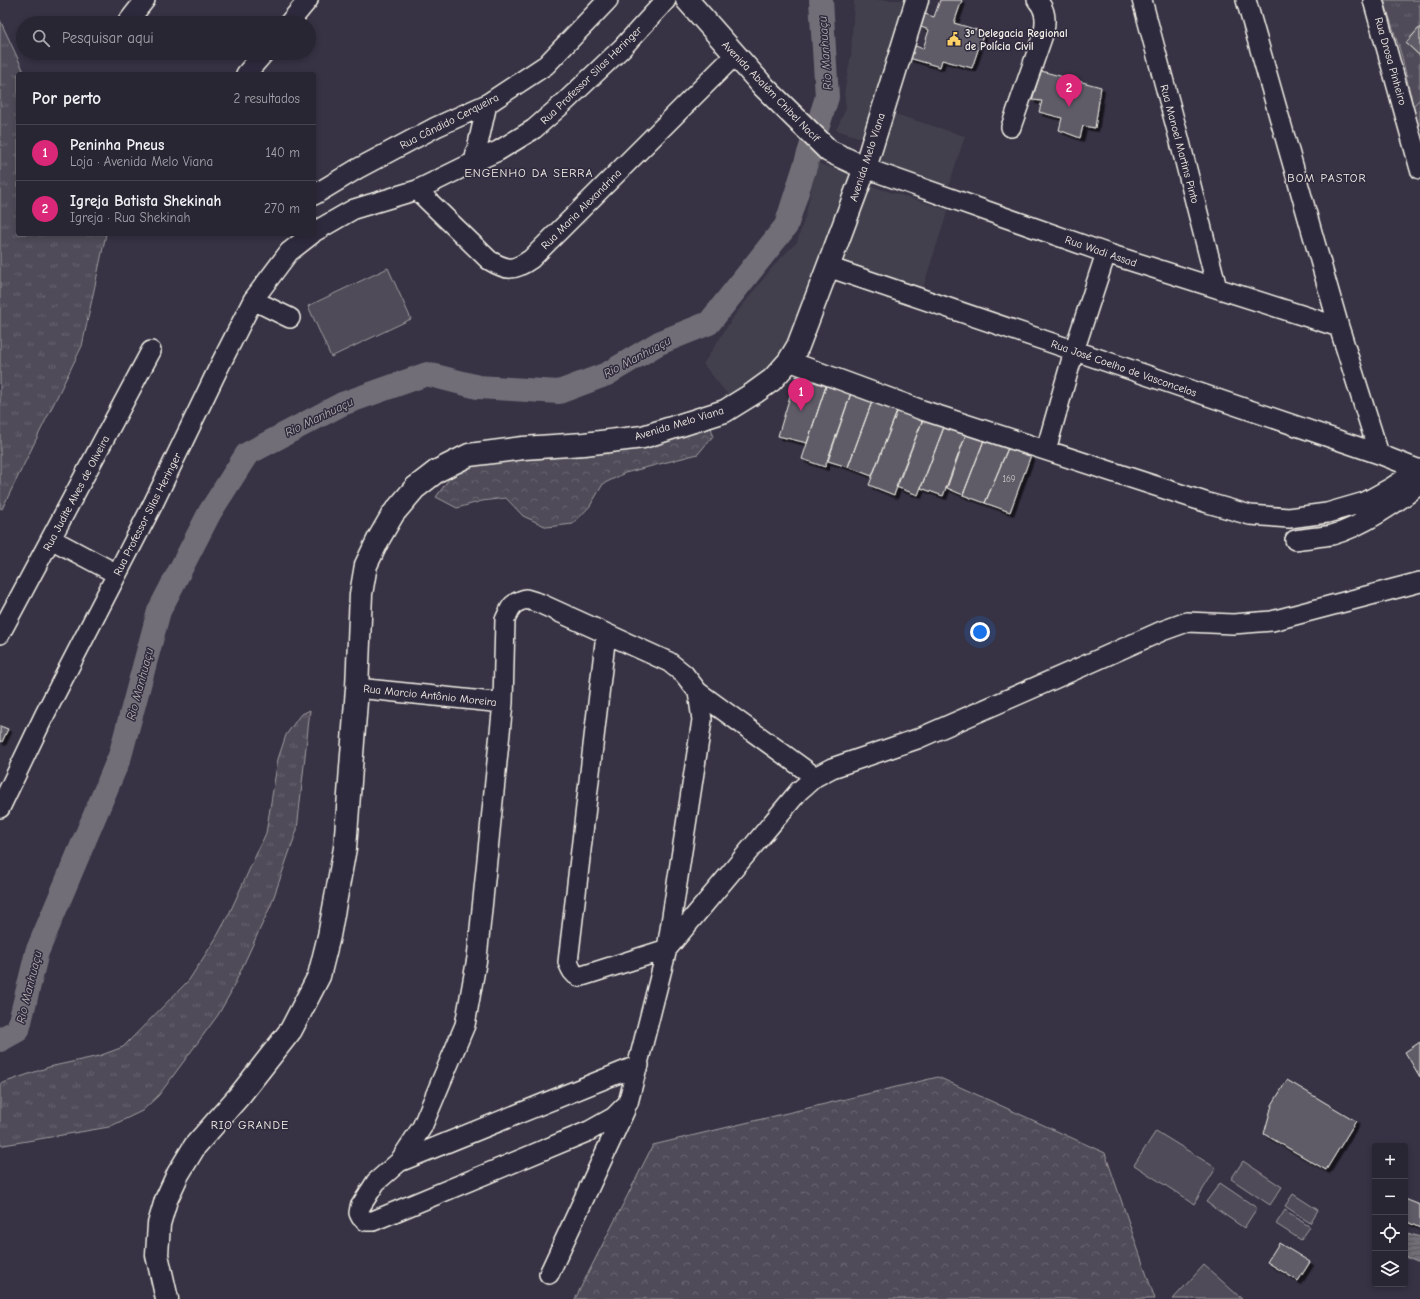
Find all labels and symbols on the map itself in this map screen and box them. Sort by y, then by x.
water label: Rio Manhuaçu [815,16,835,90]
street label: Rua Drosa Pinheiro [1372,16,1409,107]
street label: Rua Professor Silas Heringer [538,23,645,127]
place label: 3ª Delegacia Regional de Polícia Civil [965,27,1068,53]
public building icon: 3ª Delegacia Regional de Polícia Civil [946,31,962,47]
street label: Avenida Abalém Chibel Nacif [719,38,823,145]
pin: 2 [1056,74,1082,107]
street label: Rua Manoel Martins Pinto [1157,83,1202,205]
street label: Rua Cândido Cerqueira [398,91,501,152]
street label: Avenida Melo Viana [847,111,888,203]
district label: ENGENHO DA SERRA [465,166,593,180]
street label: Rua Maria Alexandrina [539,167,624,252]
district label: BOM PASTOR [1287,171,1367,185]
street label: Rua Wadi Assad [1063,233,1139,270]
water label: Rio Manhuaçu [601,333,673,381]
street label: Rua José Coelho de Vasconcelos [1049,337,1199,400]
pin: 1 [788,378,814,411]
water label: Rio Manhuaçu [283,394,355,440]
street label: Avenida Melo Viana [633,404,725,443]
street label: Rua Judite Alves de Oliveira [40,433,112,553]
street label: Rua Professor Silas Heringer [111,450,184,578]
house number: 169 [1002,474,1016,484]
your location [970,622,990,642]
water label: Rio Manhuaçu [124,646,156,722]
street label: Rua Marcio Antônio Moreira [363,682,497,709]
water label: Rio Manhuaçu [13,949,45,1025]
district label: RIO GRANDE [211,1118,289,1132]

